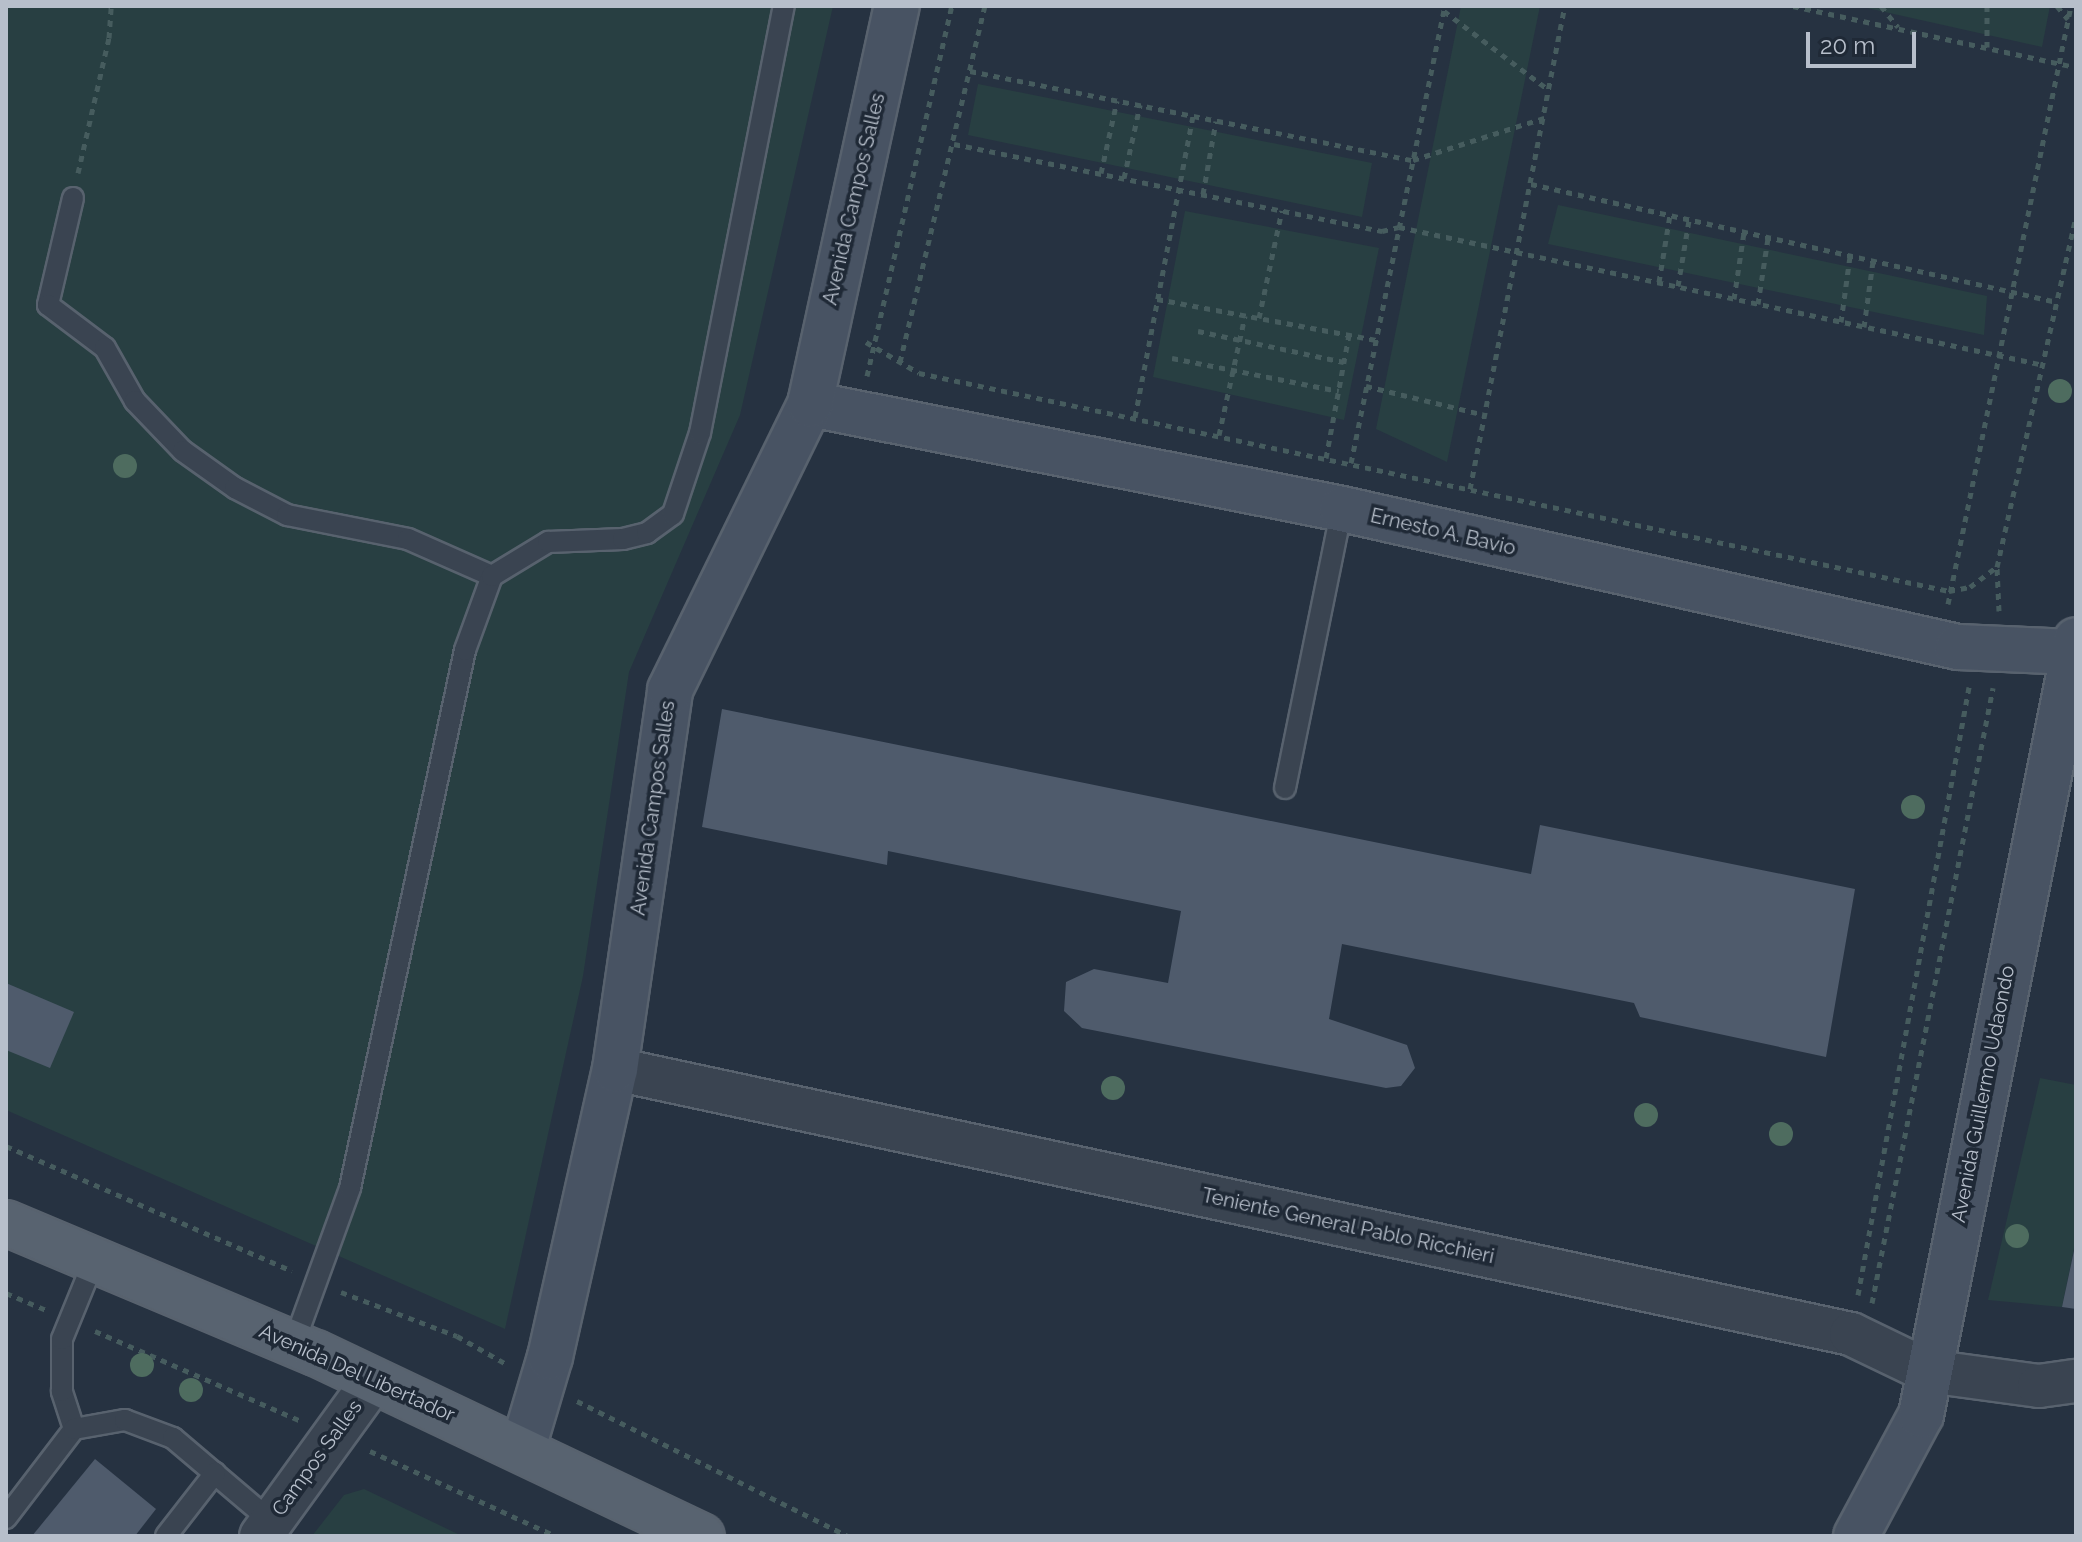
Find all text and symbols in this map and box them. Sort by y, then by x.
scale bar [1810,16,1920,66]
text: 20 m [1820,31,1875,60]
street label: Avenida Campos Salles [818,91,890,307]
street label: Ernesto A. Bavio [1368,504,1518,560]
street label: Avenida Campos Salles [626,699,680,917]
street label: Avenida Guillermo Udaondo [1946,964,2020,1224]
street label: Teniente General Pablo Ricchieri [1199,1183,1497,1269]
street label: Avenida Del Libertador [255,1319,459,1427]
street label: Campos Salles [267,1395,367,1521]

